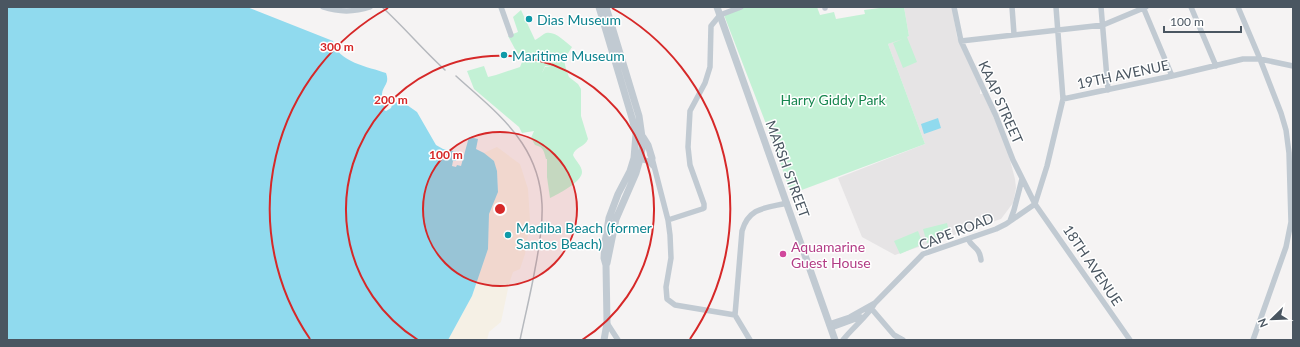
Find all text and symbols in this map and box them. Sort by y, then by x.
scale bar [1164,8,1241,34]
place label: Dias Museum [537,11,621,28]
marker: Dias Museum [524,14,534,24]
text: 100 m [1170,14,1204,29]
text: 300 m [320,39,354,54]
place label: Maritime Museum [512,47,625,64]
marker: Maritime Museum [499,50,509,60]
street label: 19TH AVENUE [1075,56,1171,92]
street label: KAAP STREET [975,58,1027,147]
park label: Harry Giddy Park [780,91,886,108]
text: 200 m [374,92,408,107]
street label: MARSH STREET [763,118,814,221]
text: 100 m [429,147,463,162]
centre of rings [493,202,507,216]
street label: CAPE ROAD [916,209,996,253]
place label: Madiba Beach (former Santos Beach) [516,219,652,252]
street label: 18TH AVENUE [1060,221,1126,309]
marker: Madiba Beach (former Santos Beach) [503,230,513,240]
place label: Aquamarine Guest House [791,238,871,271]
marker: Aquamarine Guest House [778,249,788,259]
north arrow [1252,299,1292,339]
text: N [1255,317,1270,330]

